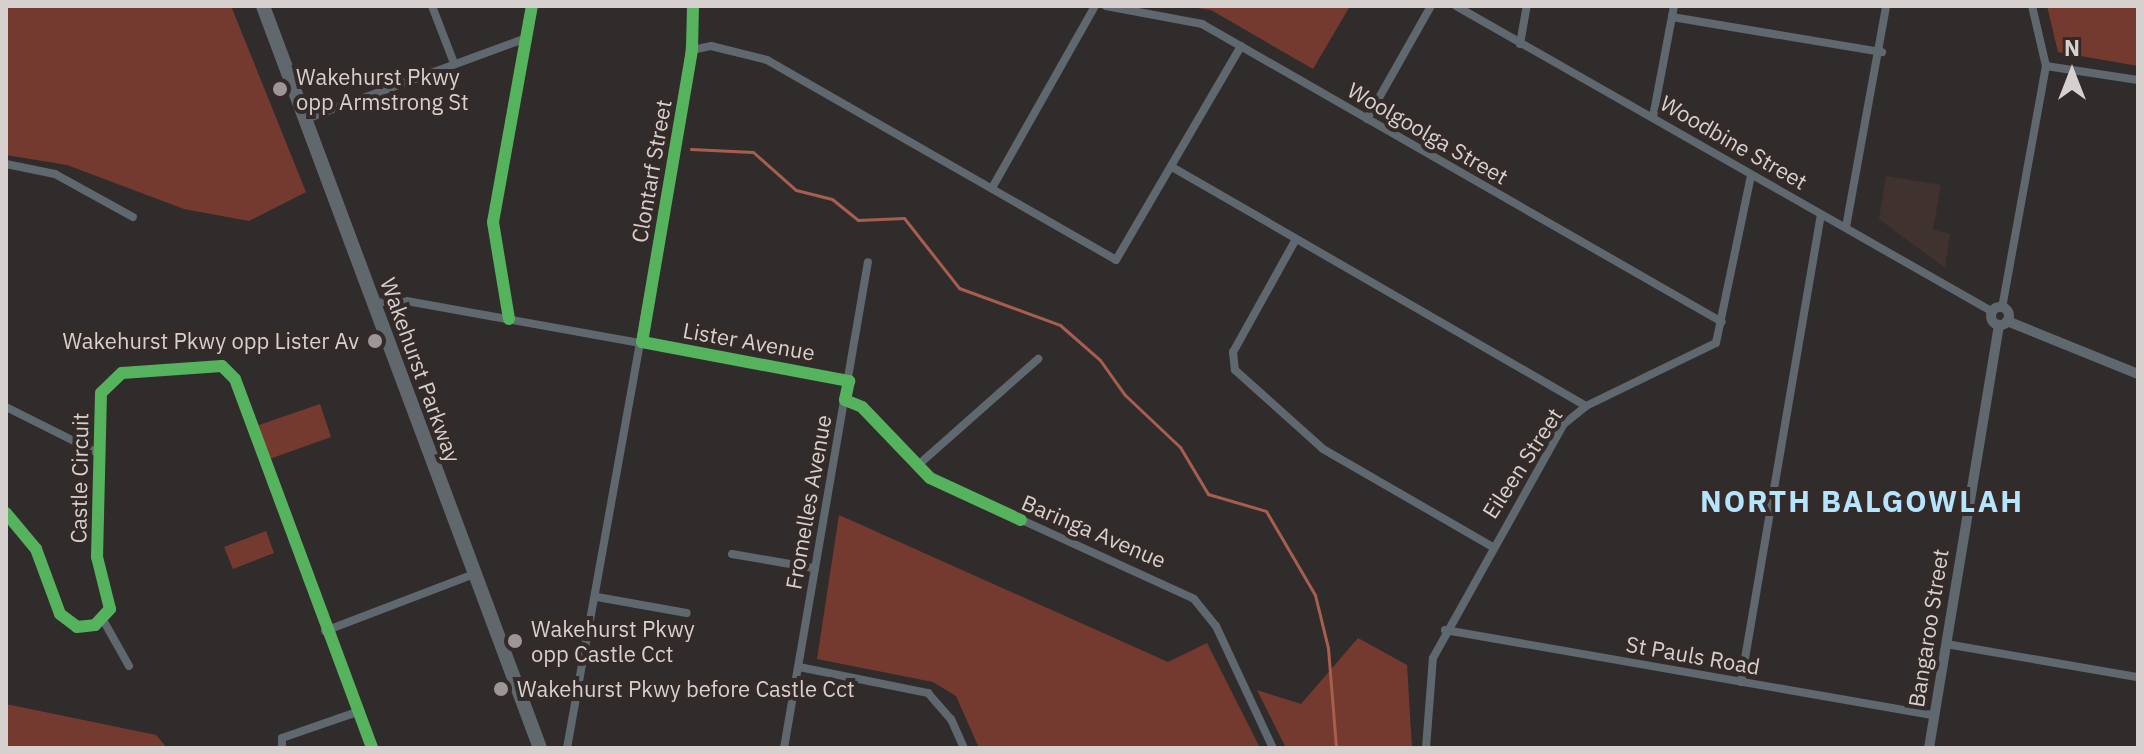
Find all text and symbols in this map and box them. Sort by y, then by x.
north arrow [2032,32,2112,112]
text: N [2064,33,2080,62]
place label: Wakehurst Pkwy opp Armstrong St [296,63,469,114]
street label: Woolgoolga Street [1343,76,1513,190]
marker: Wakehurst Pkwy opp Armstrong St [271,80,289,98]
street label: Woodbine Street [1656,89,1812,195]
street label: Clontarf Street [625,97,677,245]
street label: Wakehurst Parkway [375,274,467,466]
street label: Lister Avenue [681,316,817,366]
place label: Wakehurst Pkwy opp Lister Av [62,328,359,354]
marker: Wakehurst Pkwy opp Lister Av [366,332,384,350]
street label: Eileen Street [1476,403,1568,523]
street label: Castle Circuit [65,412,93,544]
street label: Fromelles Avenue [780,413,836,591]
district label: NORTH BALGOWLAH [1700,483,2024,519]
street label: Baringa Avenue [1018,489,1170,573]
street label: Bangaroo Street [1902,547,1954,709]
place label: Wakehurst Pkwy opp Castle Cct [531,615,695,666]
street label: St Pauls Road [1624,630,1762,680]
marker: Wakehurst Pkwy opp Castle Cct [506,632,524,650]
place label: Wakehurst Pkwy before Castle Cct [517,676,855,702]
marker: Wakehurst Pkwy before Castle Cct [492,680,510,698]

